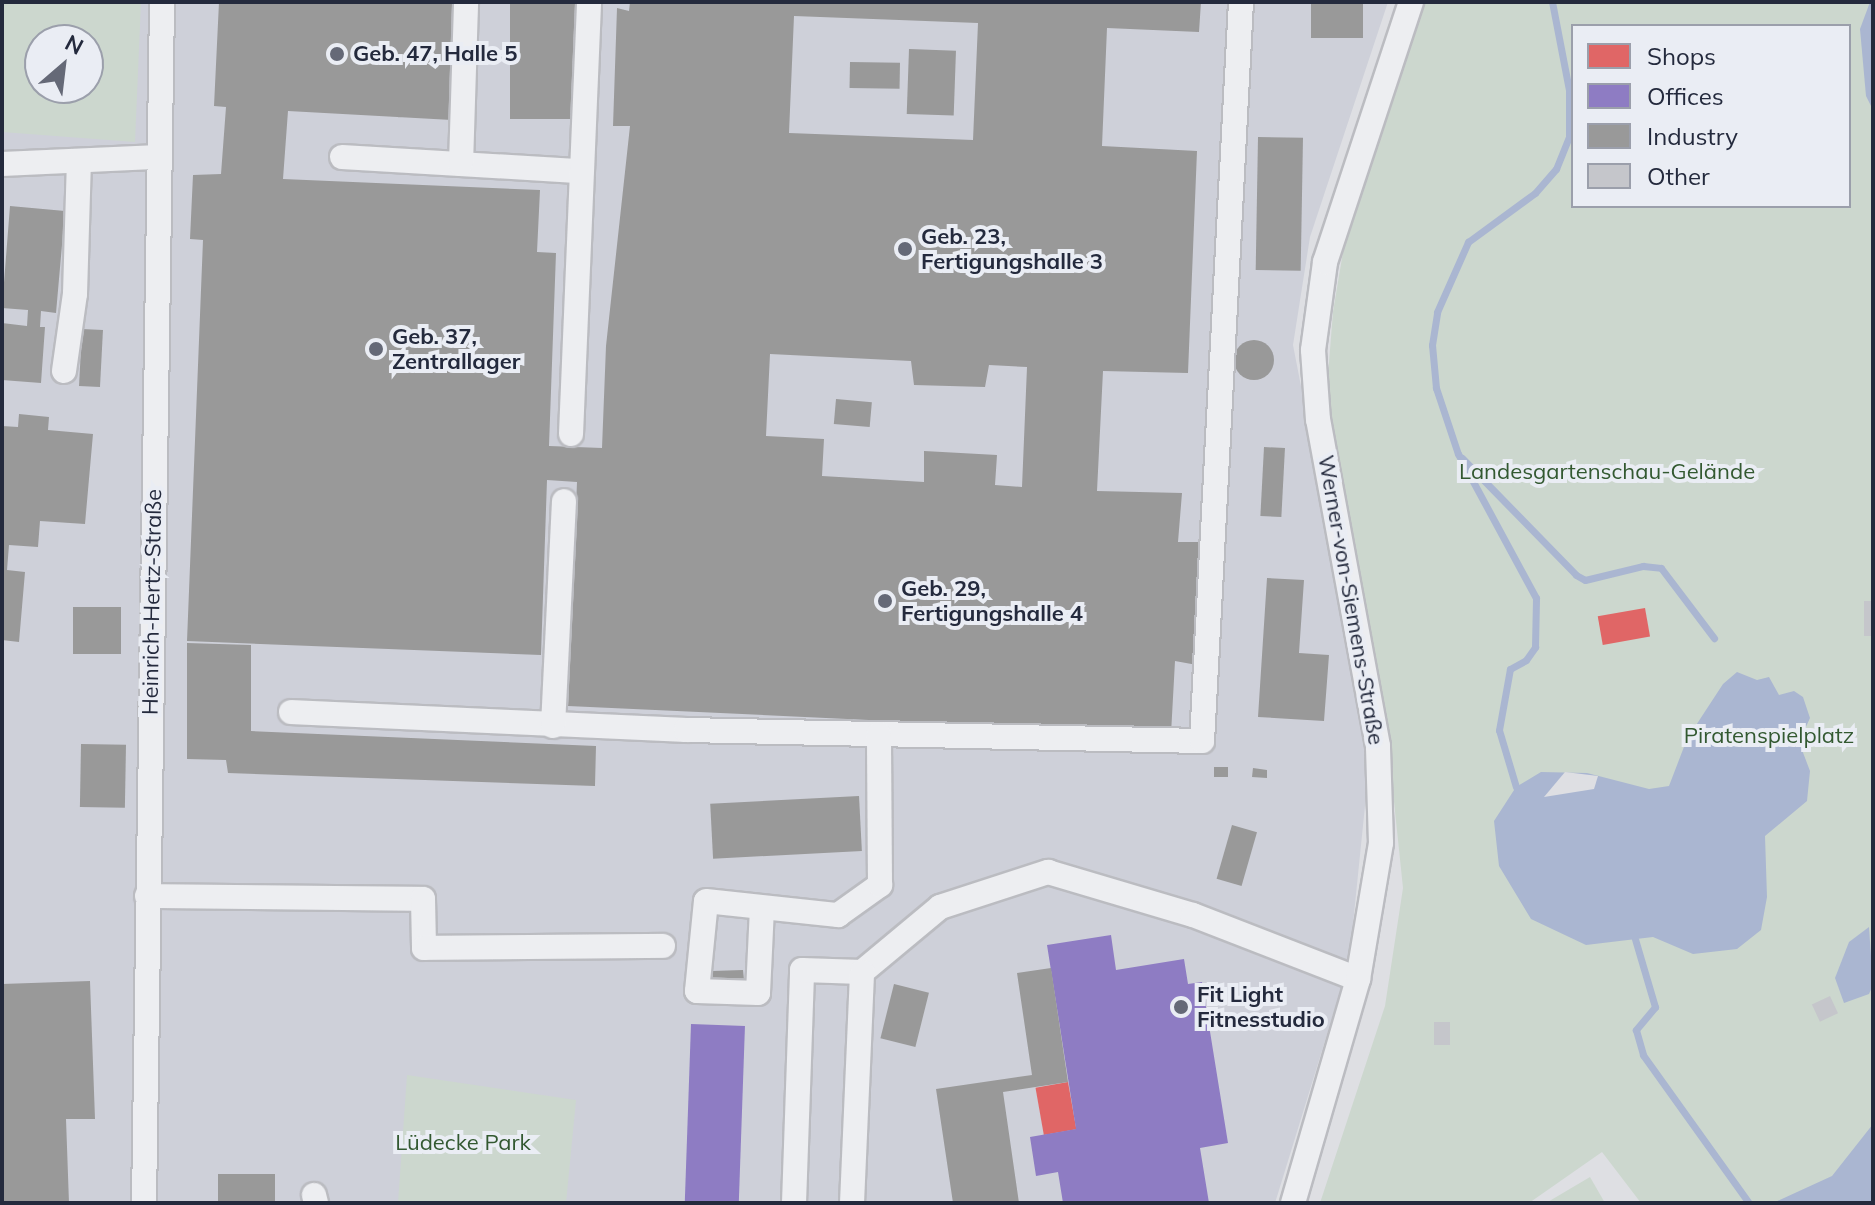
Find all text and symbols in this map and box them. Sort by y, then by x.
north arrow [24,24,104,104]
legend [1571,24,1851,208]
text: N [60,28,88,61]
place label: Geb. 47, Halle 5 [353,41,517,67]
text: Shops [1647,41,1716,71]
marker: Geb. 47, Halle 5 [328,45,346,63]
text: Offices [1647,81,1724,111]
text: Industry [1647,121,1738,151]
text: Other [1647,161,1710,191]
place label: Geb. 23, Fertigungshalle 3 [921,223,1103,274]
marker: Geb. 23, Fertigungshalle 3 [896,240,914,258]
place label: Geb. 37, Zentrallager [392,323,520,374]
marker: Geb. 37, Zentrallager [367,340,385,358]
street label: Werner-von-Siemens-Straße [1312,453,1390,747]
park label: Landesgartenschau-Gelände [1459,459,1755,485]
street label: Heinrich-Hertz-Straße [137,489,167,715]
place label: Geb. 29, Fertigungshalle 4 [901,575,1083,626]
marker: Geb. 29, Fertigungshalle 4 [876,592,894,610]
park label: Piratenspielplatz [1684,723,1854,749]
place label: Fit Light Fitnesstudio [1197,981,1325,1032]
marker: Fit Light Fitnesstudio [1172,998,1190,1016]
park label: Lüdecke Park [395,1130,531,1156]

